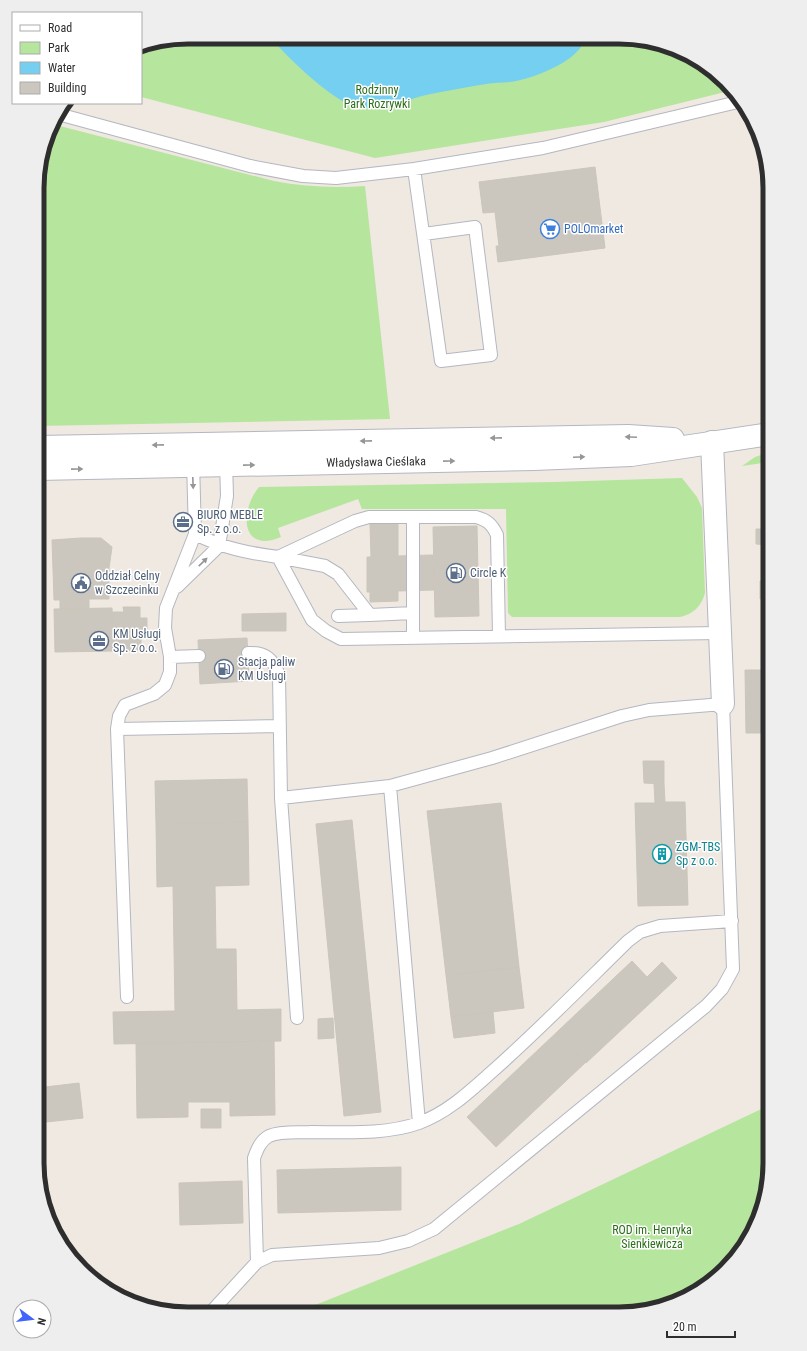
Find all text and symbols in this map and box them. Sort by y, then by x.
legend [12,12,142,104]
text: Road [48,21,72,35]
text: Park [48,41,70,55]
text: Water [48,61,76,75]
text: Building [48,81,86,95]
park label: Rodzinny Park Rozrywki [344,83,410,111]
supermarket icon: POLOmarket [539,218,561,240]
place label: POLOmarket [564,222,624,236]
one-way arrow [625,433,637,440]
one-way arrow [490,435,502,442]
one-way arrow [359,438,372,444]
one-way arrow [151,442,164,448]
street label: Władysława Cieślaka [326,454,426,470]
one-way arrow [573,454,586,460]
one-way arrow [443,458,456,464]
one-way arrow [243,462,256,468]
one-way arrow [71,465,83,472]
one-way arrow [190,477,197,489]
place label: BIURO MEBLE Sp. z o.o. [197,508,263,536]
office icon: BIURO MEBLE Sp. z o.o. [172,511,194,533]
one-way arrow [198,557,208,566]
fuel station icon: Circle K [445,562,467,584]
place label: Circle K [470,566,507,580]
place label: Oddział Celny w Szczecinku [95,569,160,597]
public building icon: Oddział Celny w Szczecinku [70,572,92,594]
place label: KM Usługi Sp. z o.o. [113,627,161,655]
office icon: KM Usługi Sp. z o.o. [88,630,110,652]
place label: Stacja paliw KM Usługi [238,655,295,683]
fuel station icon: Stacja paliw KM Usługi [213,658,235,680]
place label: ZGM-TBS Sp z o.o. [676,840,720,868]
building icon: ZGM-TBS Sp z o.o. [651,843,673,865]
park label: ROD im. Henryka Sienkiewicza [612,1223,692,1251]
north arrow [12,1299,52,1339]
scale bar [667,1313,735,1339]
text: N [34,1317,48,1327]
text: 20 m [673,1320,697,1334]

